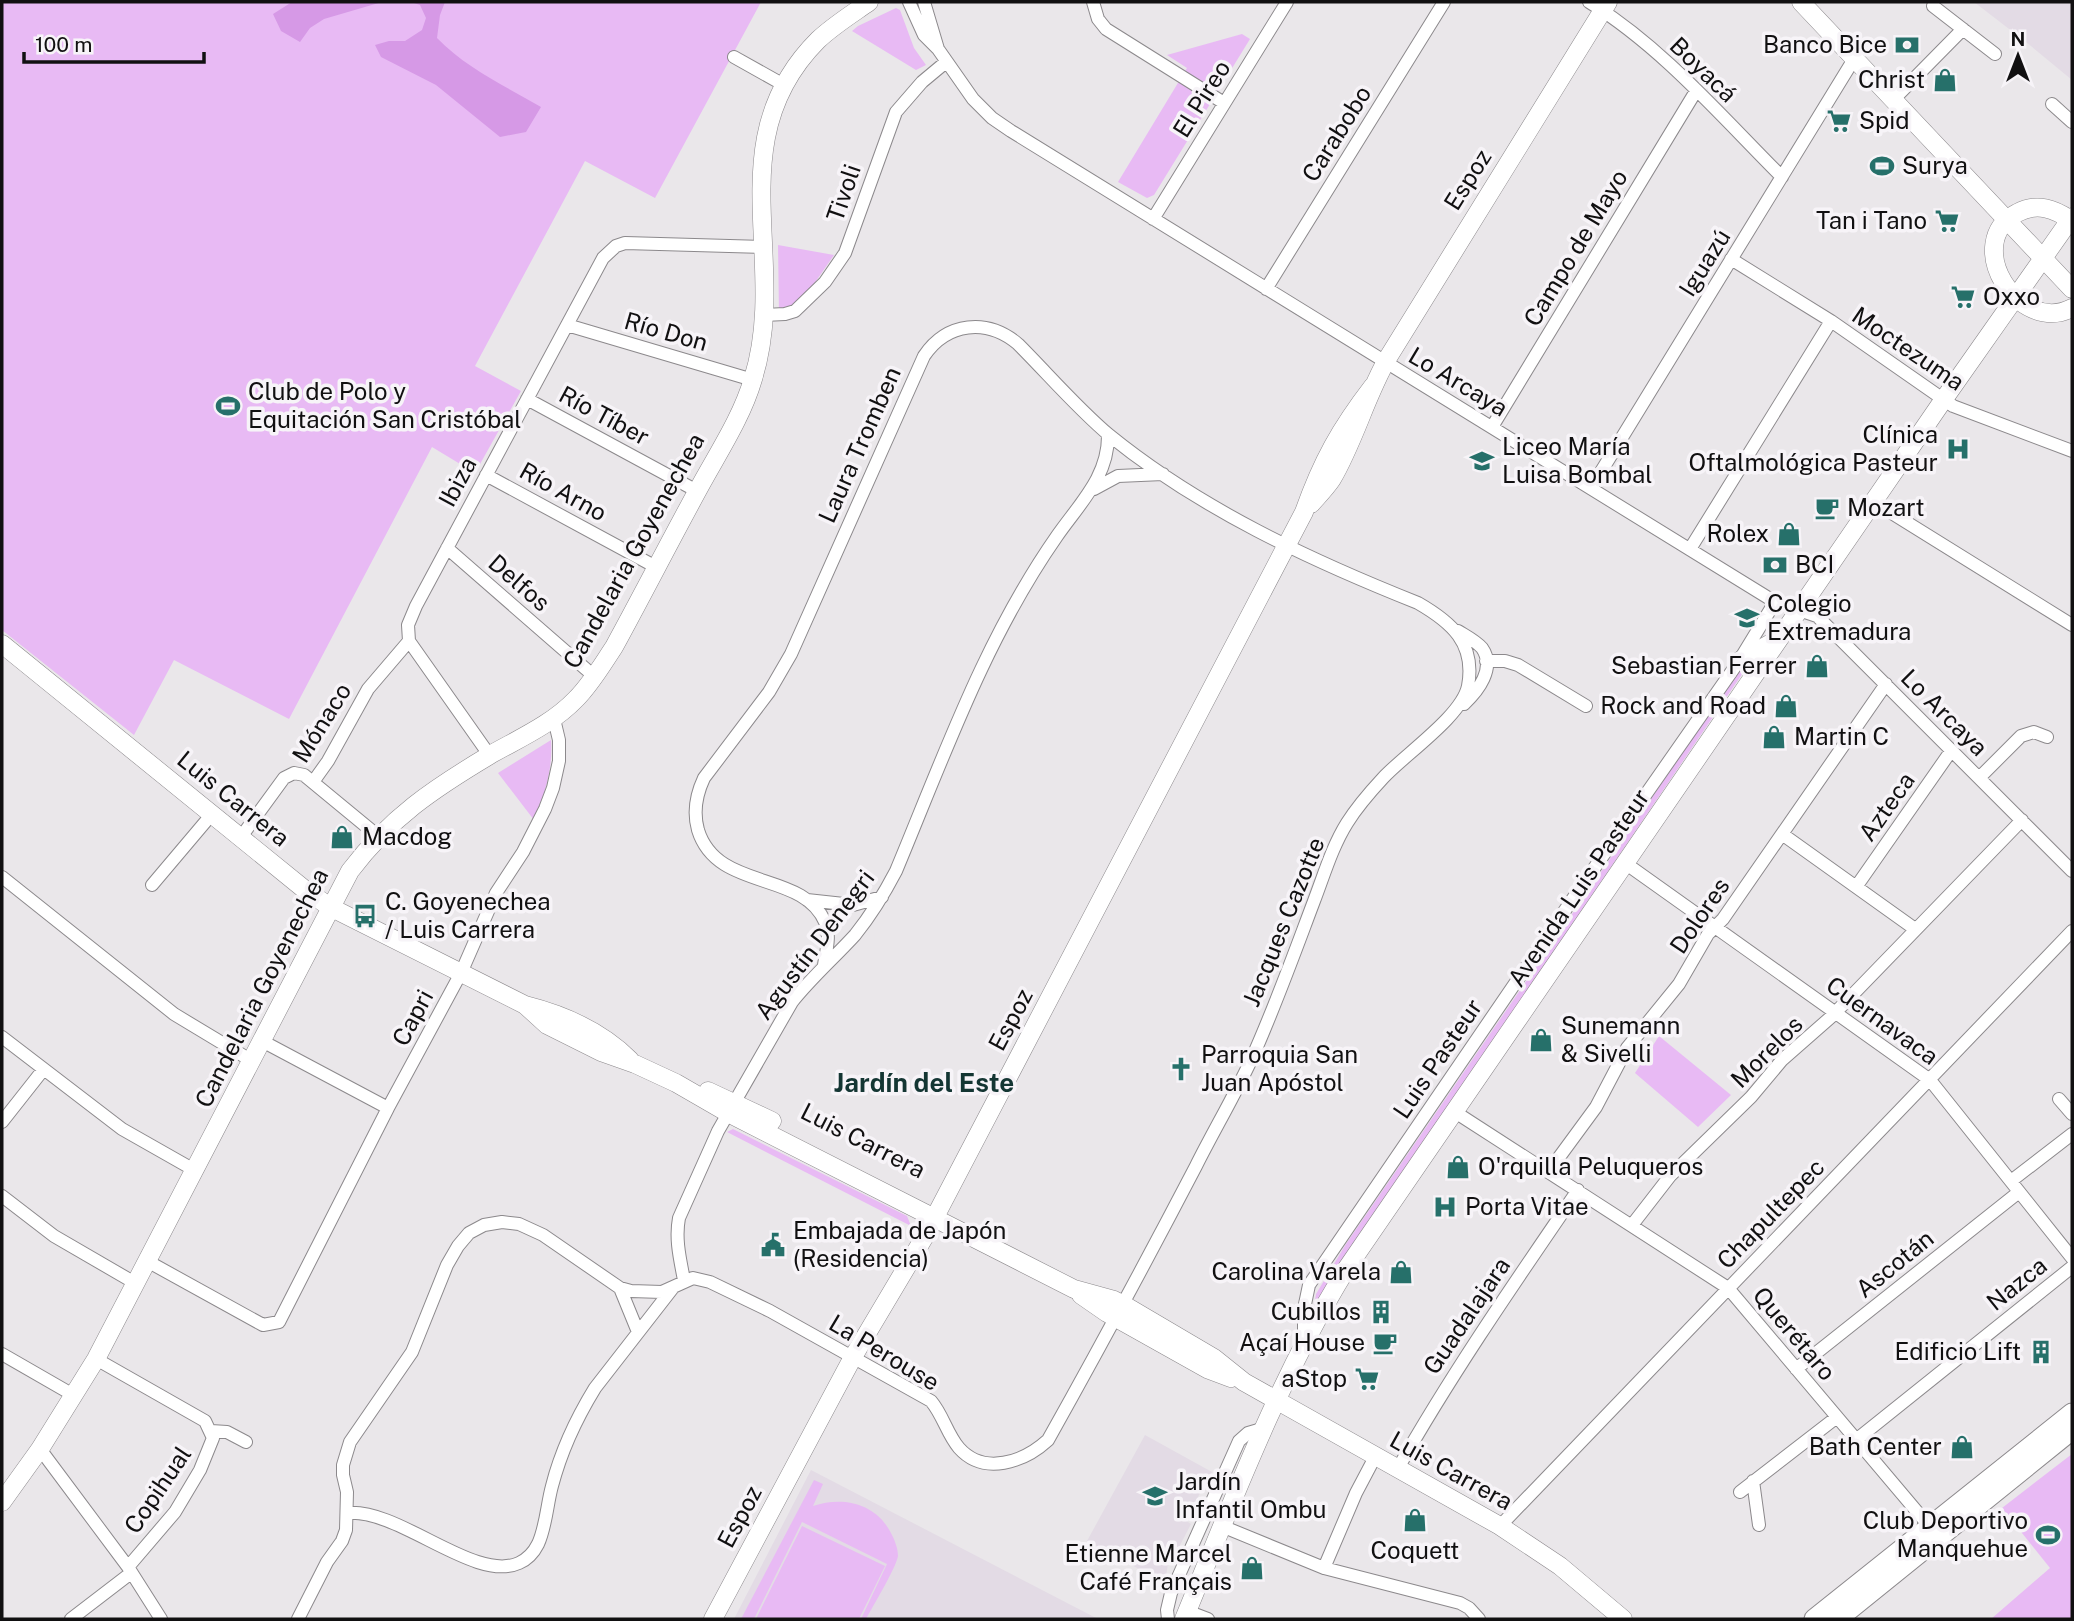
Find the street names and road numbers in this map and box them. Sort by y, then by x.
street label: Boyacá [1665,31,1743,108]
street label: El Pireo [1167,55,1236,142]
street label: Carabobo [1296,80,1377,187]
street label: Espoz [1438,144,1496,215]
street label: Tivoli [820,160,866,225]
street label: Campo de Mayo [1517,164,1633,331]
street label: Iguazú [1673,224,1736,301]
street label: Moctezuma [1847,300,1970,396]
street label: Río Don [621,306,711,356]
street label: Lo Arcaya [1404,341,1513,422]
street label: Laura Tromben [812,362,906,527]
street label: Río Tíber [555,380,654,450]
street label: Candelaria Goyenechea [557,428,709,673]
street label: Ibiza [433,452,482,511]
street label: Río Arno [515,456,612,526]
street label: Delfos [483,548,556,616]
street label: Lo Arcaya [1896,663,1994,761]
street label: Mónaco [286,678,356,767]
street label: Luis Carrera [172,745,295,852]
street label: Azteca [1852,767,1920,846]
street label: Avenida Luis Pasteur [1502,783,1655,992]
street label: Jacques Cazotte [1236,833,1330,1010]
street label: Candelaria Goyenechea [189,863,334,1112]
street label: Agustín Denegri [749,864,880,1025]
street label: Dolores [1664,872,1735,959]
street label: Cuernavaca [1821,970,1944,1070]
street label: Espoz [982,984,1038,1055]
street label: Capri [386,985,438,1050]
street label: Luis Pasteur [1387,993,1487,1123]
street label: Morelos [1725,1010,1808,1093]
street label: Luis Carrera [797,1097,930,1183]
street label: Chapultepec [1711,1153,1830,1274]
street label: Ascotán [1850,1224,1939,1303]
street label: Nazca [1981,1251,2052,1316]
street label: Guadalajara [1417,1252,1515,1379]
street label: Querétaro [1748,1281,1842,1386]
street label: La Perouse [824,1308,945,1396]
street label: Luis Carrera [1385,1425,1518,1515]
street label: Copihual [118,1441,196,1538]
street label: Espoz [711,1481,767,1552]

